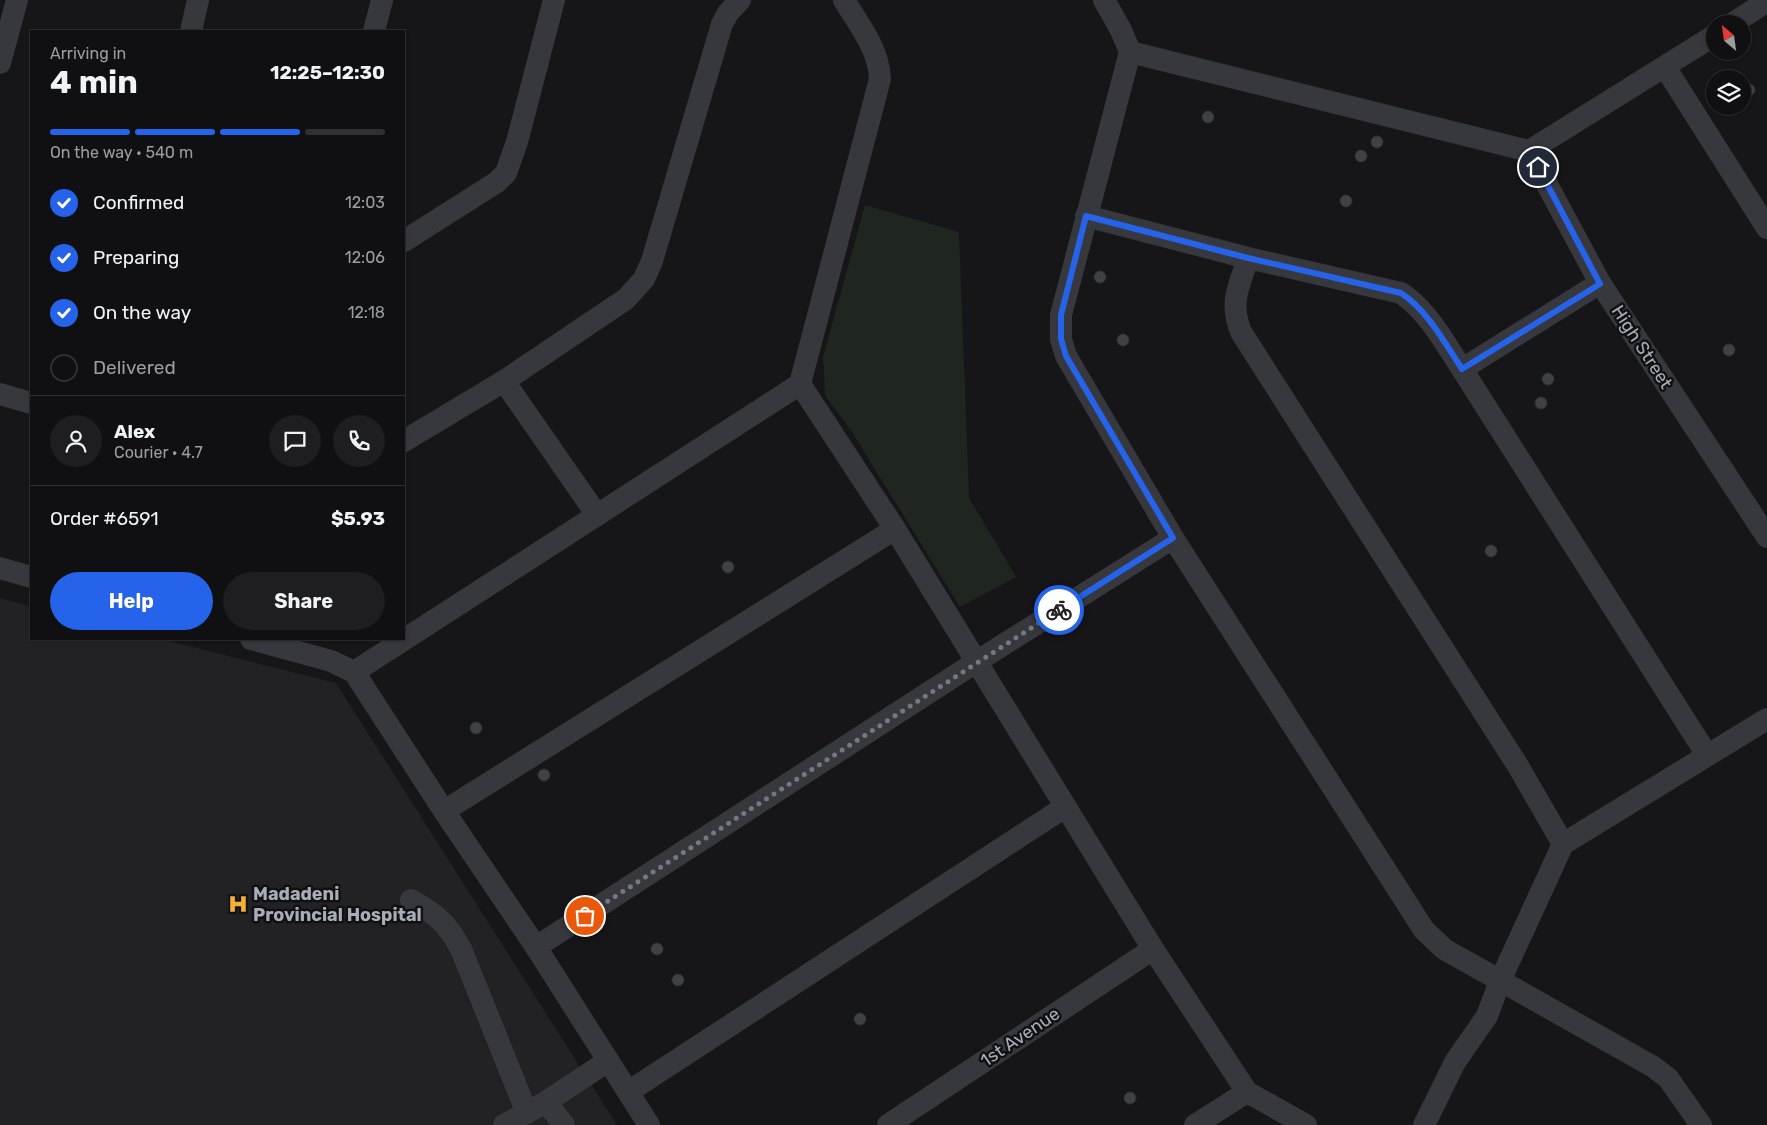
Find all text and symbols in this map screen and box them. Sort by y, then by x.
north arrow [1706,15,1751,60]
map controls [1706,15,1751,115]
text: Arriving in [50,44,126,63]
text: 12:25–12:30 [270,61,385,84]
text: 4 min [50,63,138,101]
button: layers [1706,70,1751,115]
text: On the way · 540 m [50,143,193,162]
pin [1517,146,1559,188]
icon: home [1524,153,1552,181]
icon: check [50,189,78,217]
text: Confirmed [93,191,184,214]
text: 12:03 [345,193,385,212]
icon: check [50,244,78,272]
text: Preparing [93,246,179,269]
text: 12:06 [345,248,385,267]
icon: check [50,299,78,327]
text: On the way [93,301,191,324]
street label: High Street [1607,301,1677,393]
text: 12:18 [348,303,385,322]
text: Delivered [93,356,176,379]
button: person [50,415,102,467]
button: chat [269,415,321,467]
button: phone [333,415,385,467]
text: Alex [114,420,155,443]
text: Courier · 4.7 [114,443,203,462]
text: Order #6591 [50,507,159,530]
text: $5.93 [331,507,385,530]
button: Help [50,572,213,630]
button: Share [223,572,385,630]
courier [1034,585,1084,635]
icon: bike [1045,596,1073,624]
place label: Madadeni Provincial Hospital [253,883,422,926]
hospital icon: Madadeni Provincial Hospital [227,893,249,915]
pin [564,895,606,937]
icon: bag [571,902,599,930]
street label: 1st Avenue [976,1002,1064,1072]

